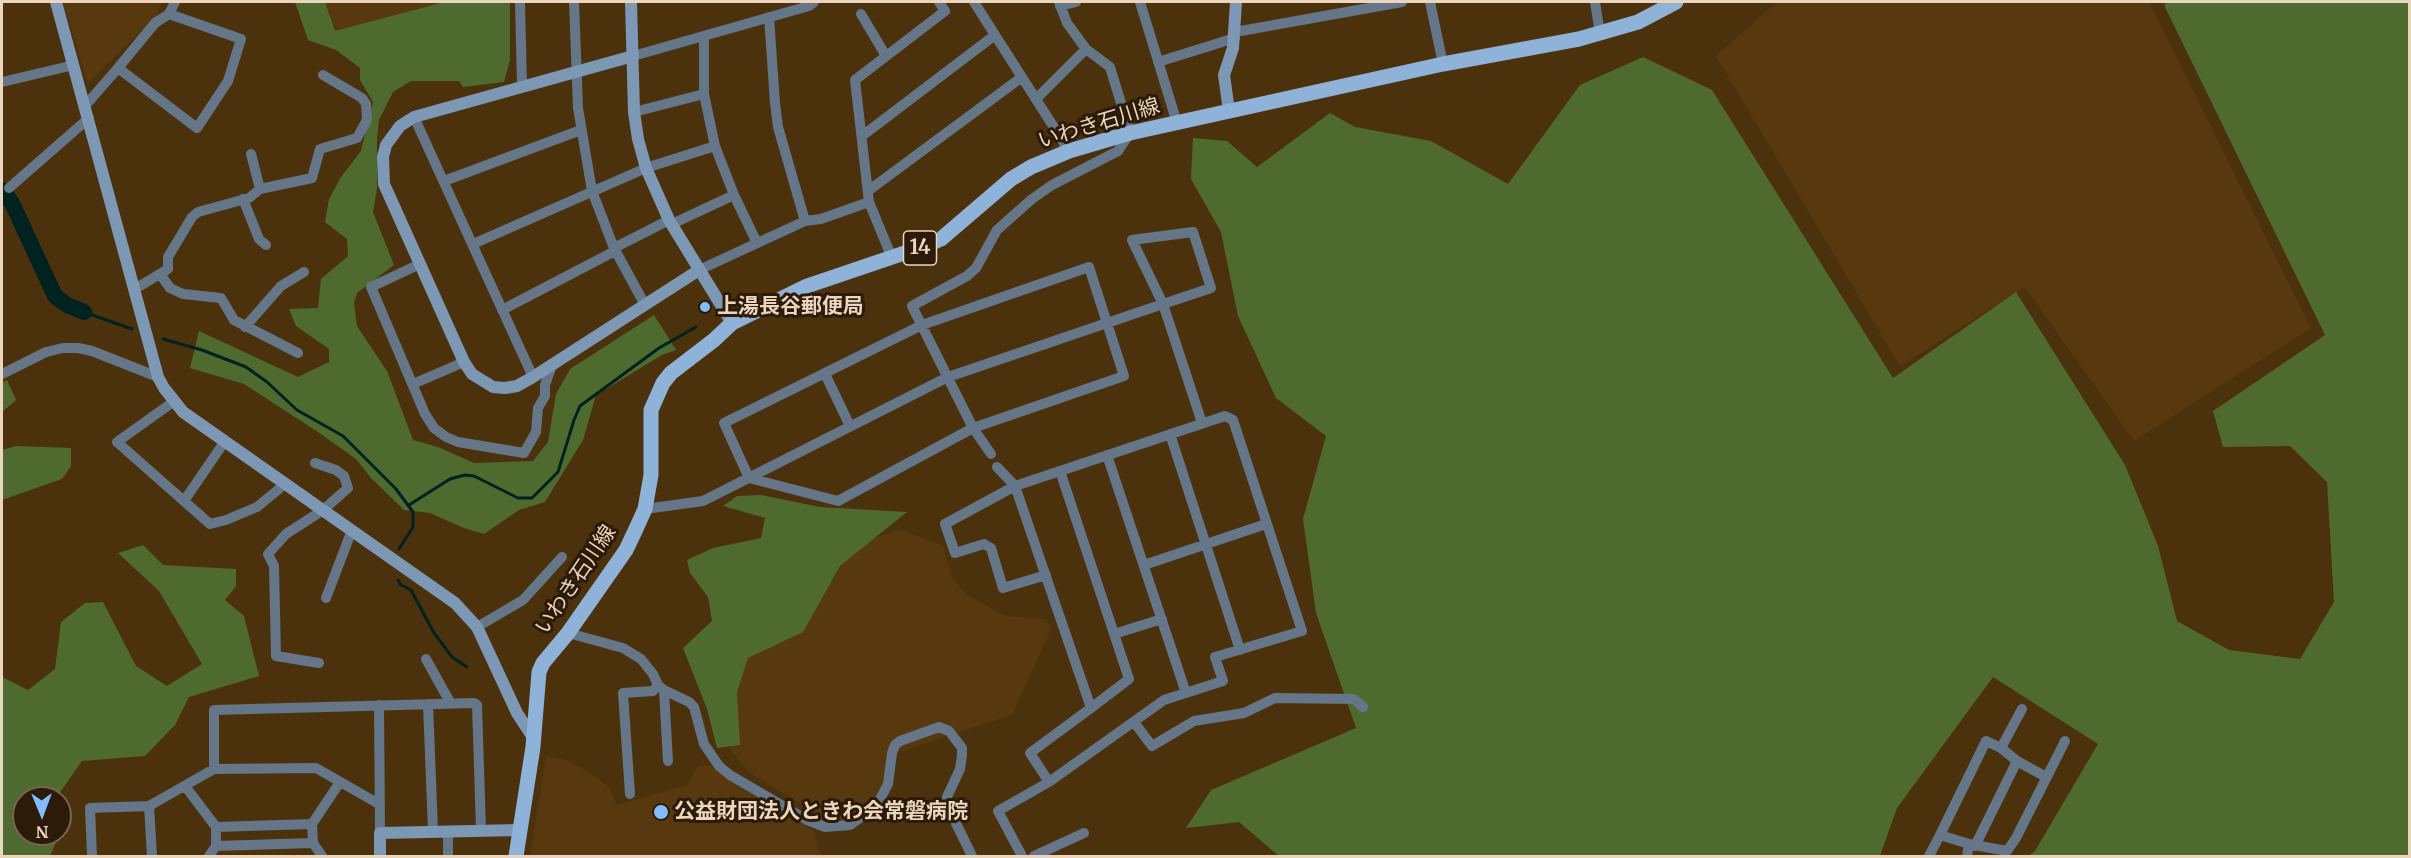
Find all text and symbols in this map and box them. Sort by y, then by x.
street label: いわき石川線 [1035,94,1163,154]
road number: 14 [904,231,936,265]
place label: 上湯長谷郵便局 [717,294,864,320]
marker: 上湯長谷郵便局 [698,300,712,314]
street label: いわき石川線 [530,521,622,639]
north arrow [12,786,72,846]
place label: 公益財団法人ときわ会常磐病院 [674,799,968,825]
marker: 公益財団法人ときわ会常磐病院 [652,803,670,821]
text: N [36,822,49,842]

